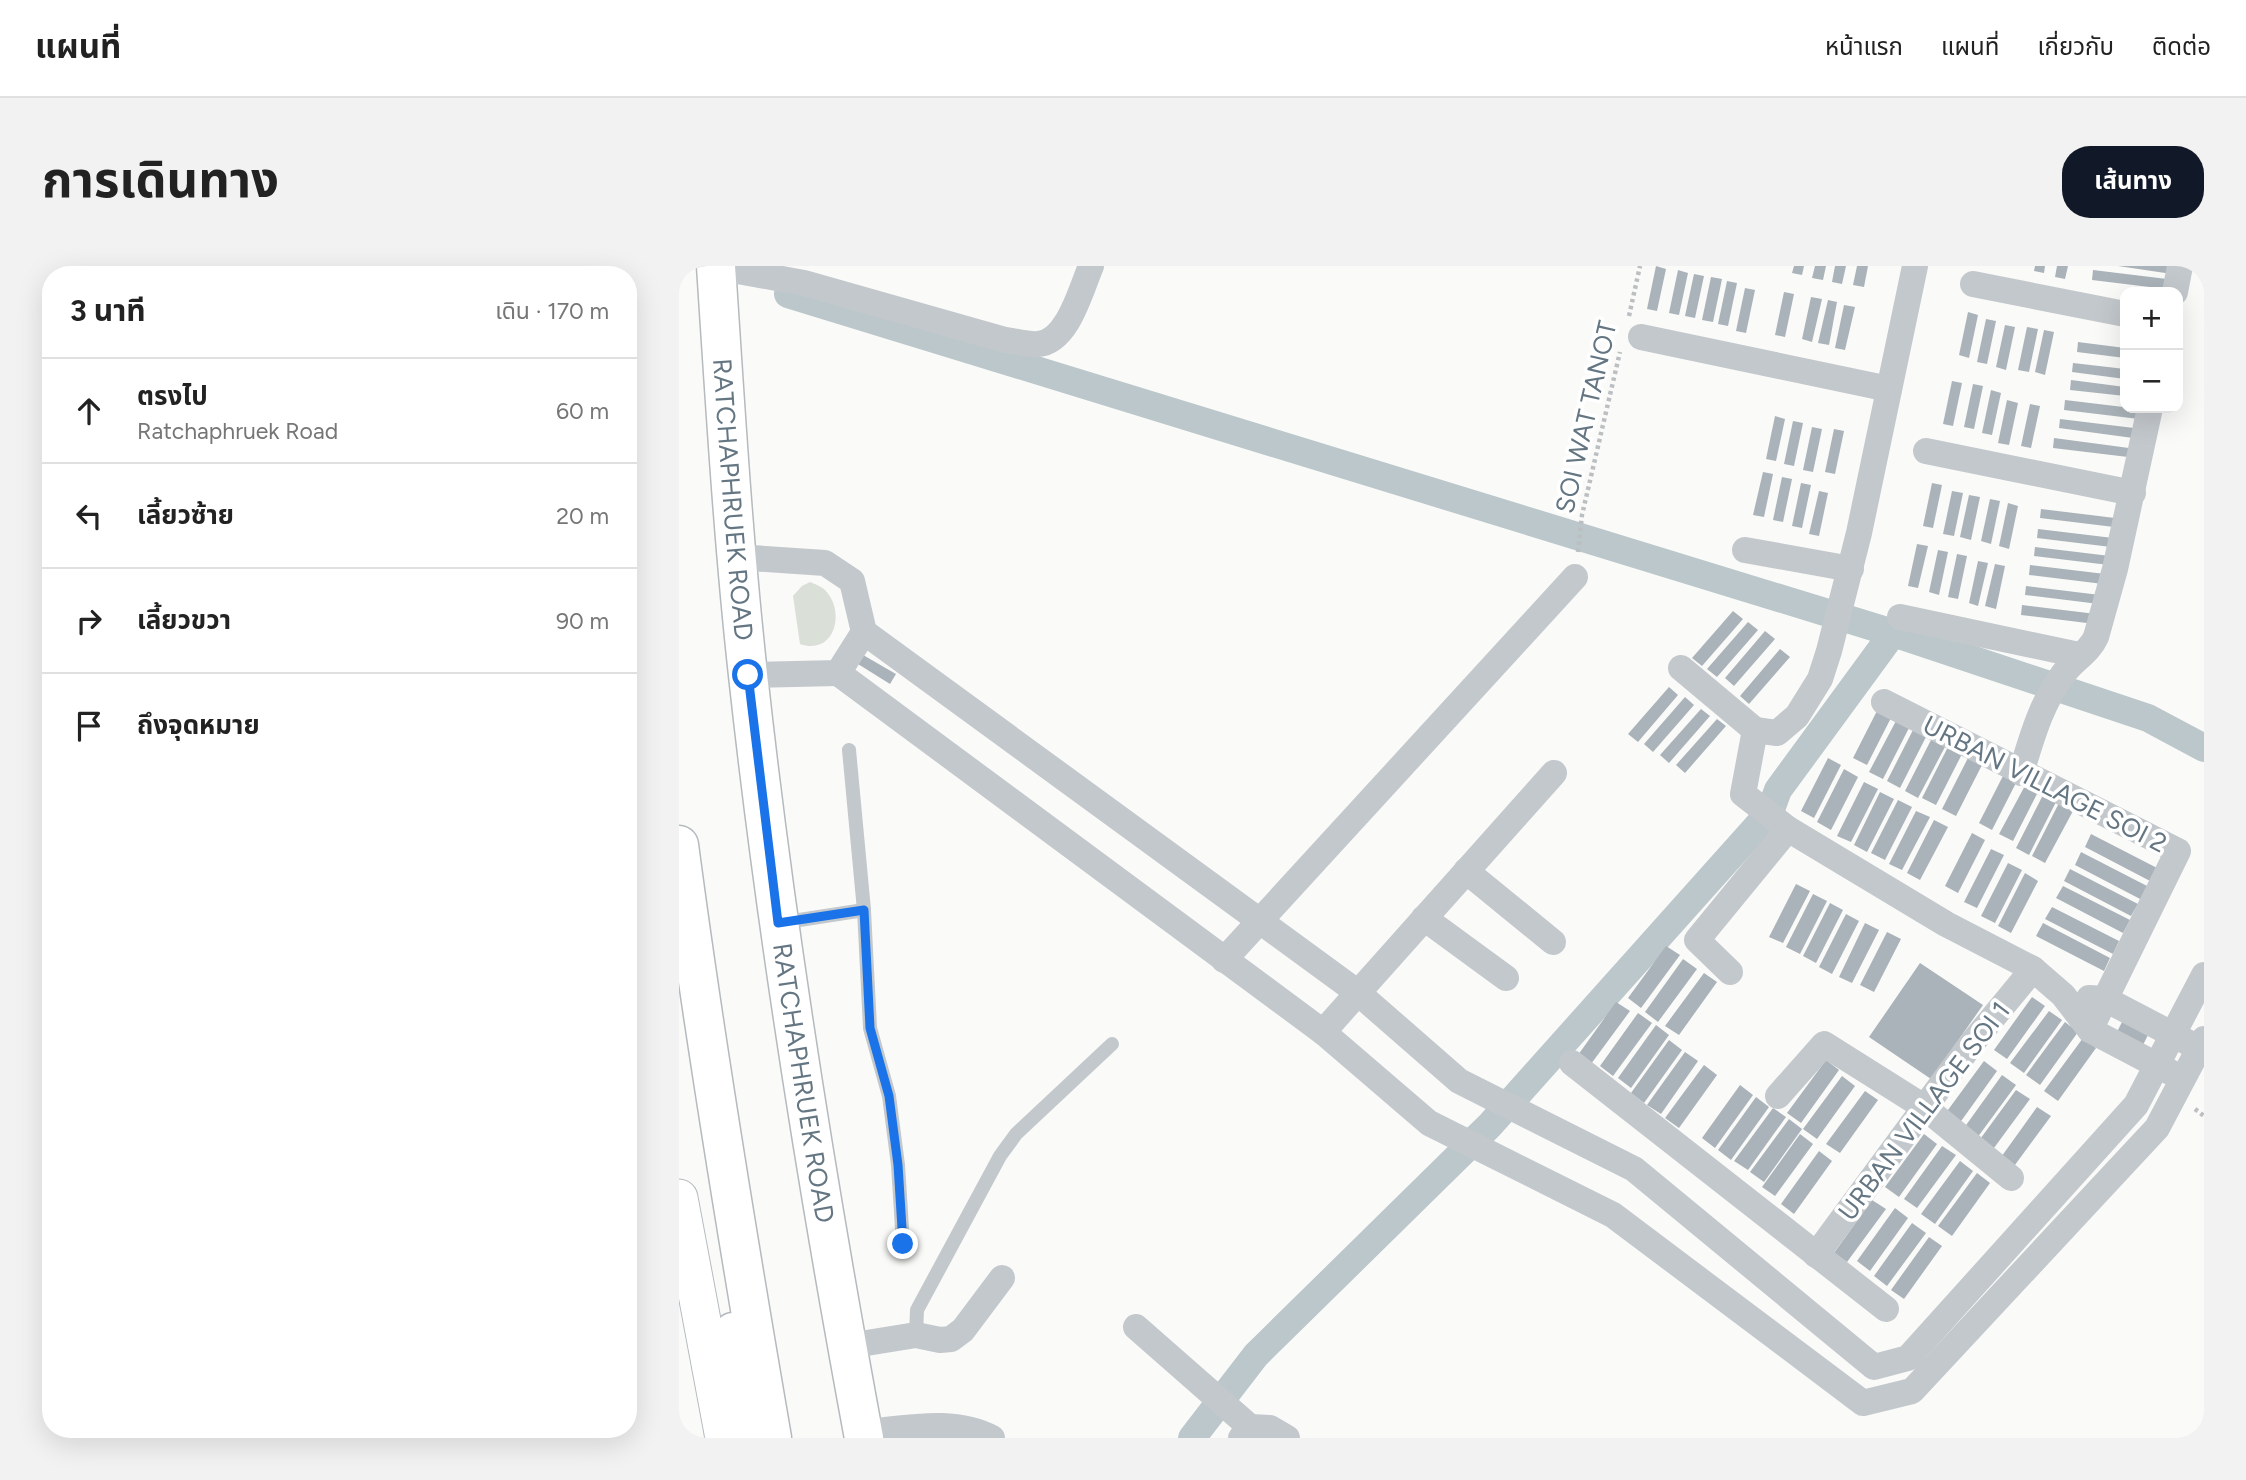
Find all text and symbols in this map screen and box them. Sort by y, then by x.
text: แผนที่ [35,27,121,66]
text: หน้าแรก [1825,32,1903,61]
text: แผนที่ [1941,32,1999,61]
text: เกี่ยวกับ [2037,32,2114,61]
text: ติดต่อ [2152,32,2211,61]
button: เส้นทาง [2062,146,2204,218]
text: การเดินทาง [42,150,279,209]
map controls [2120,287,2183,413]
button: + [2120,287,2183,350]
text: 3 นาที [70,292,146,329]
text: เดิน · 170 m [495,297,609,325]
street label: SOI WAT TANOT [1548,317,1624,516]
button: − [2120,350,2183,413]
street label: RATCHAPHRUEK ROAD [706,357,760,642]
text: ตรงไป [137,380,208,412]
icon: ahead [70,392,108,430]
text: 60 m [556,397,609,425]
text: Ratchaphruek Road [137,417,338,445]
icon: left [70,497,108,535]
text: เลี้ยวซ้าย [137,499,234,531]
text: 20 m [556,502,609,530]
icon: right [70,602,108,640]
text: เลี้ยวขวา [137,604,231,636]
text: 90 m [556,607,609,635]
route start [732,659,763,690]
icon: arrive [70,707,108,745]
text: ถึงจุดหมาย [137,709,260,741]
street label: URBAN VILLAGE SOI 2 [1918,709,2172,859]
street label: RATCHAPHRUEK ROAD [766,941,841,1225]
street label: URBAN VILLAGE SOI 1 [1831,995,2017,1227]
route end [887,1228,918,1259]

